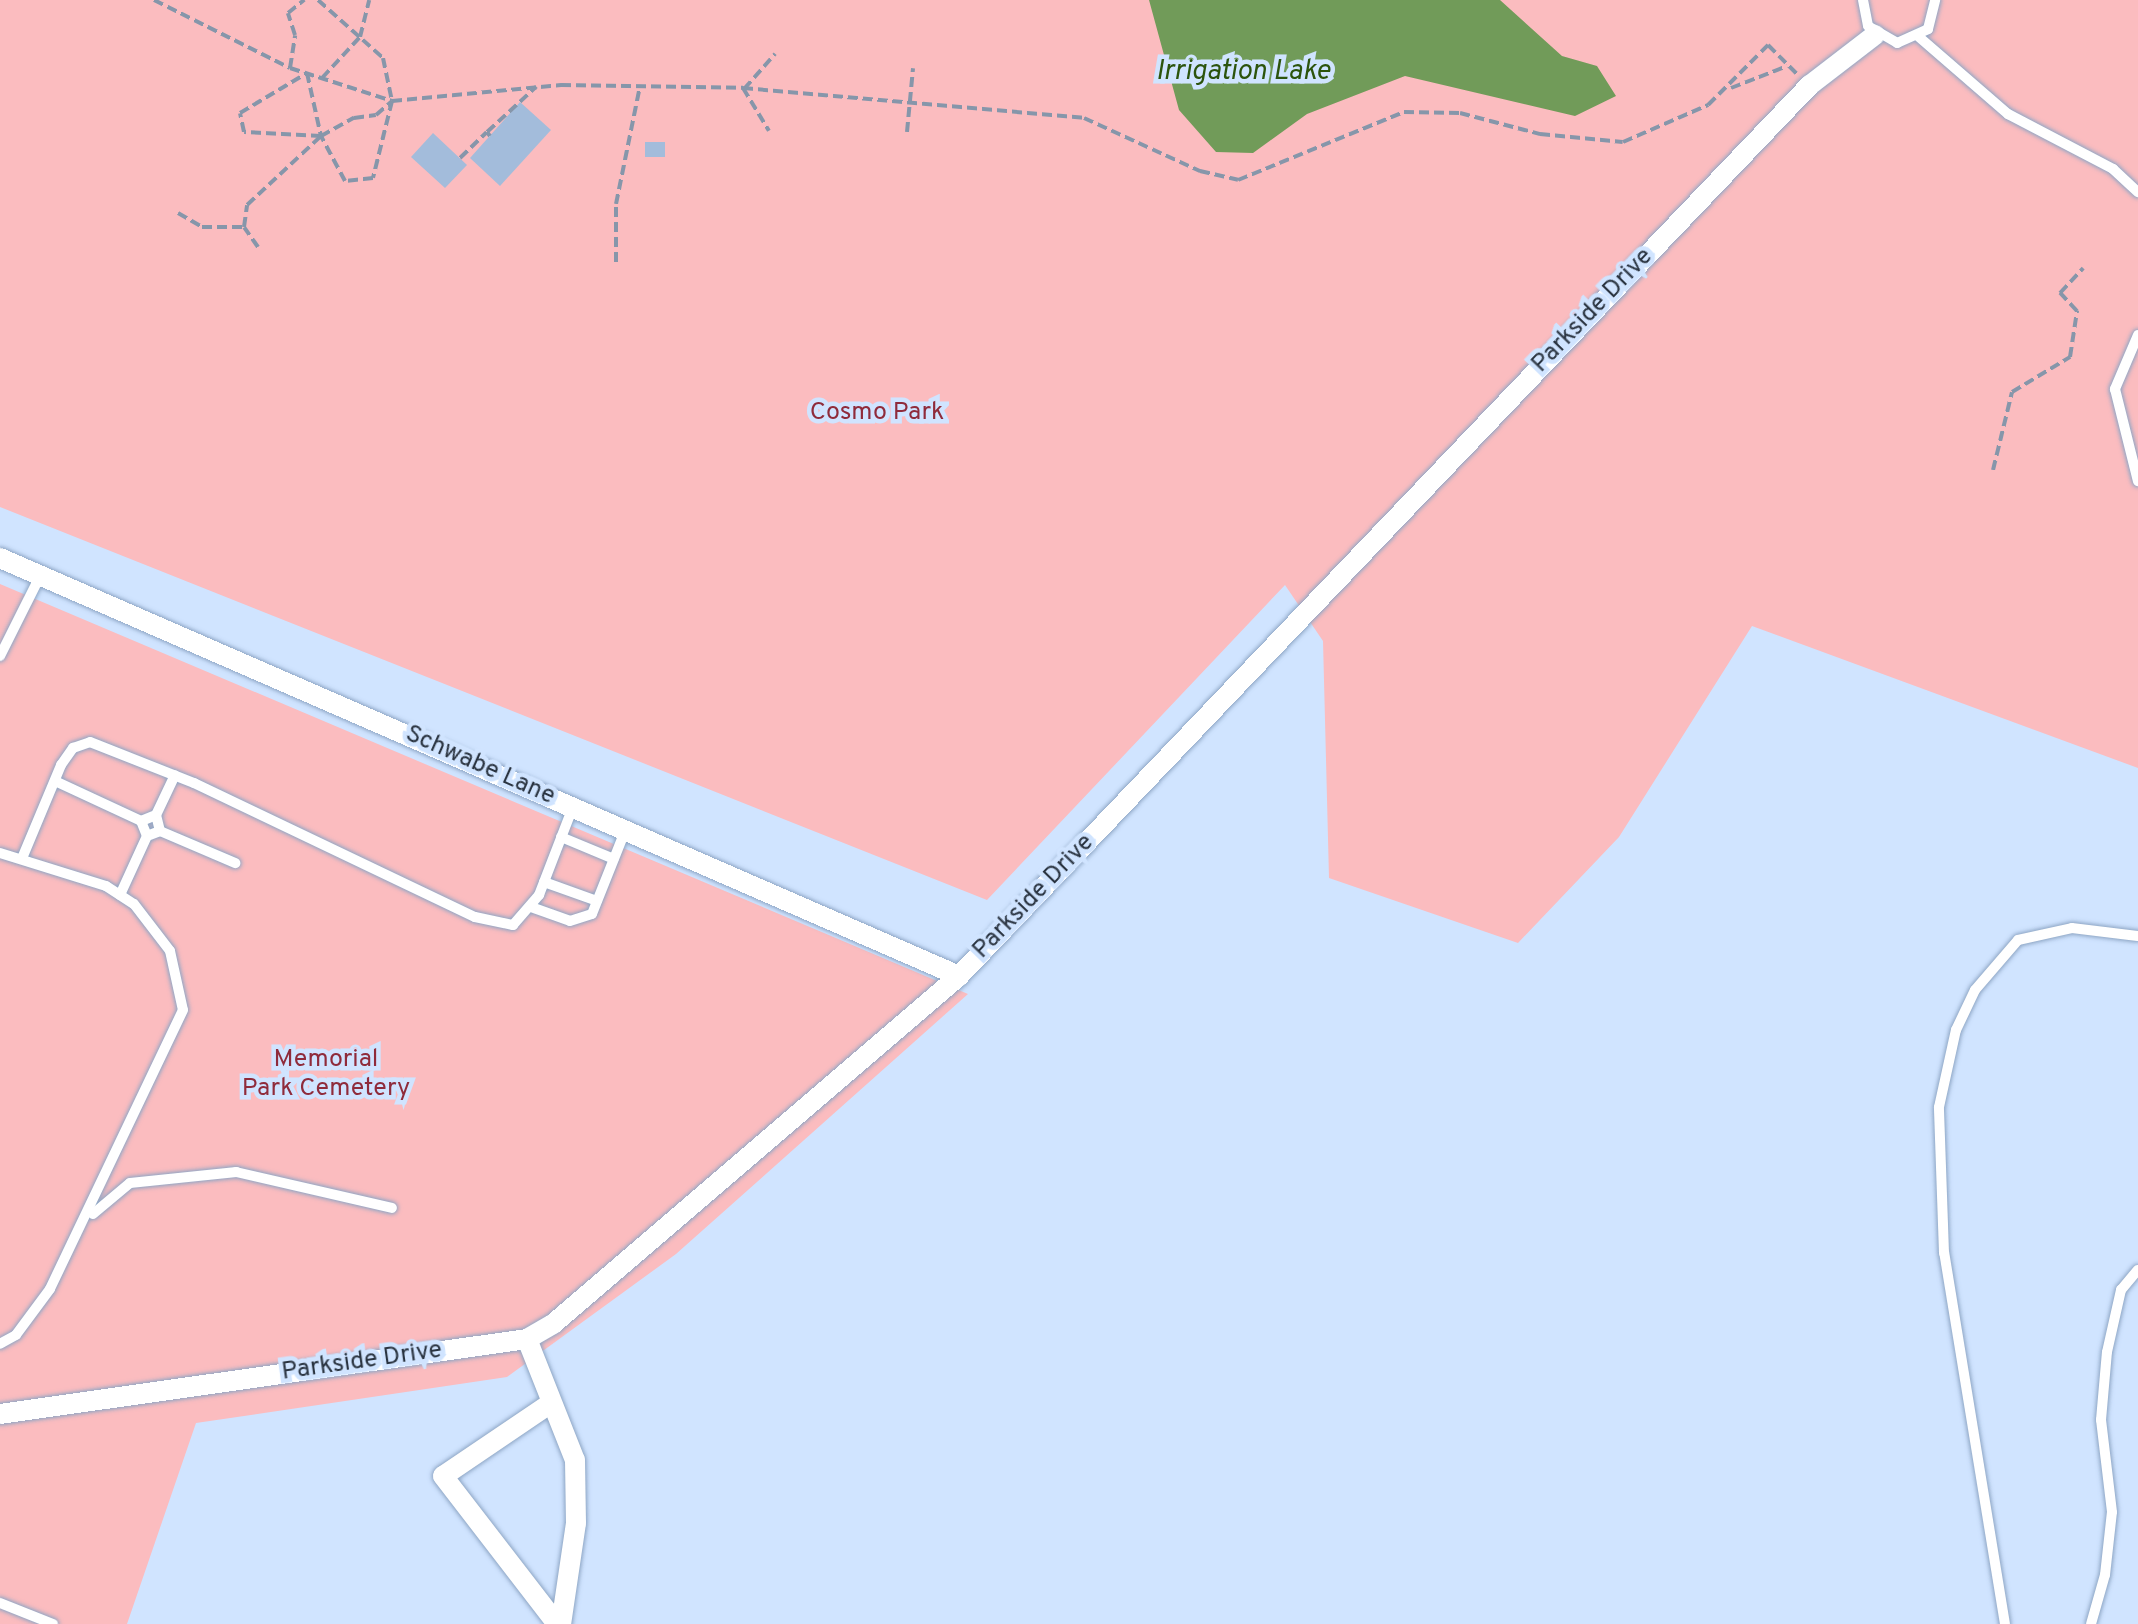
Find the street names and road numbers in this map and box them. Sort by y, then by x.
street label: Parkside Drive [1526,242,1660,380]
street label: Schwabe Lane [400,720,560,812]
street label: Parkside Drive [967,828,1101,966]
street label: Parkside Drive [280,1336,444,1388]

